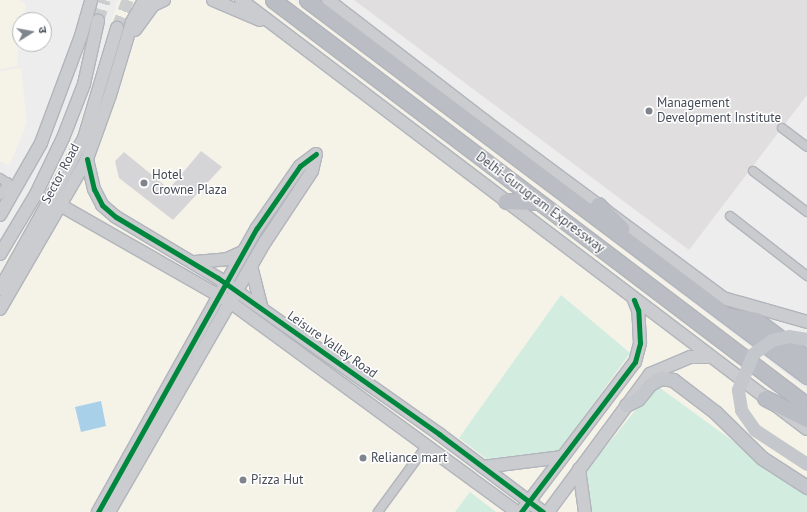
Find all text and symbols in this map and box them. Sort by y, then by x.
north arrow [12,12,52,52]
text: उ [35,25,50,34]
place label: Management Development Institute [657,96,781,127]
marker: Management Development Institute [644,106,654,116]
street label: Sector Road [39,141,83,207]
street label: Delhi-Gurugram Expressway [473,149,607,257]
place label: Hotel Crowne Plaza [152,168,227,199]
marker: Hotel Crowne Plaza [139,178,149,188]
street label: Leisure Valley Road [284,308,380,382]
place label: Reliance mart [371,450,447,466]
marker: Reliance mart [358,453,368,463]
place label: Pizza Hut [251,472,303,488]
marker: Pizza Hut [238,475,248,485]

